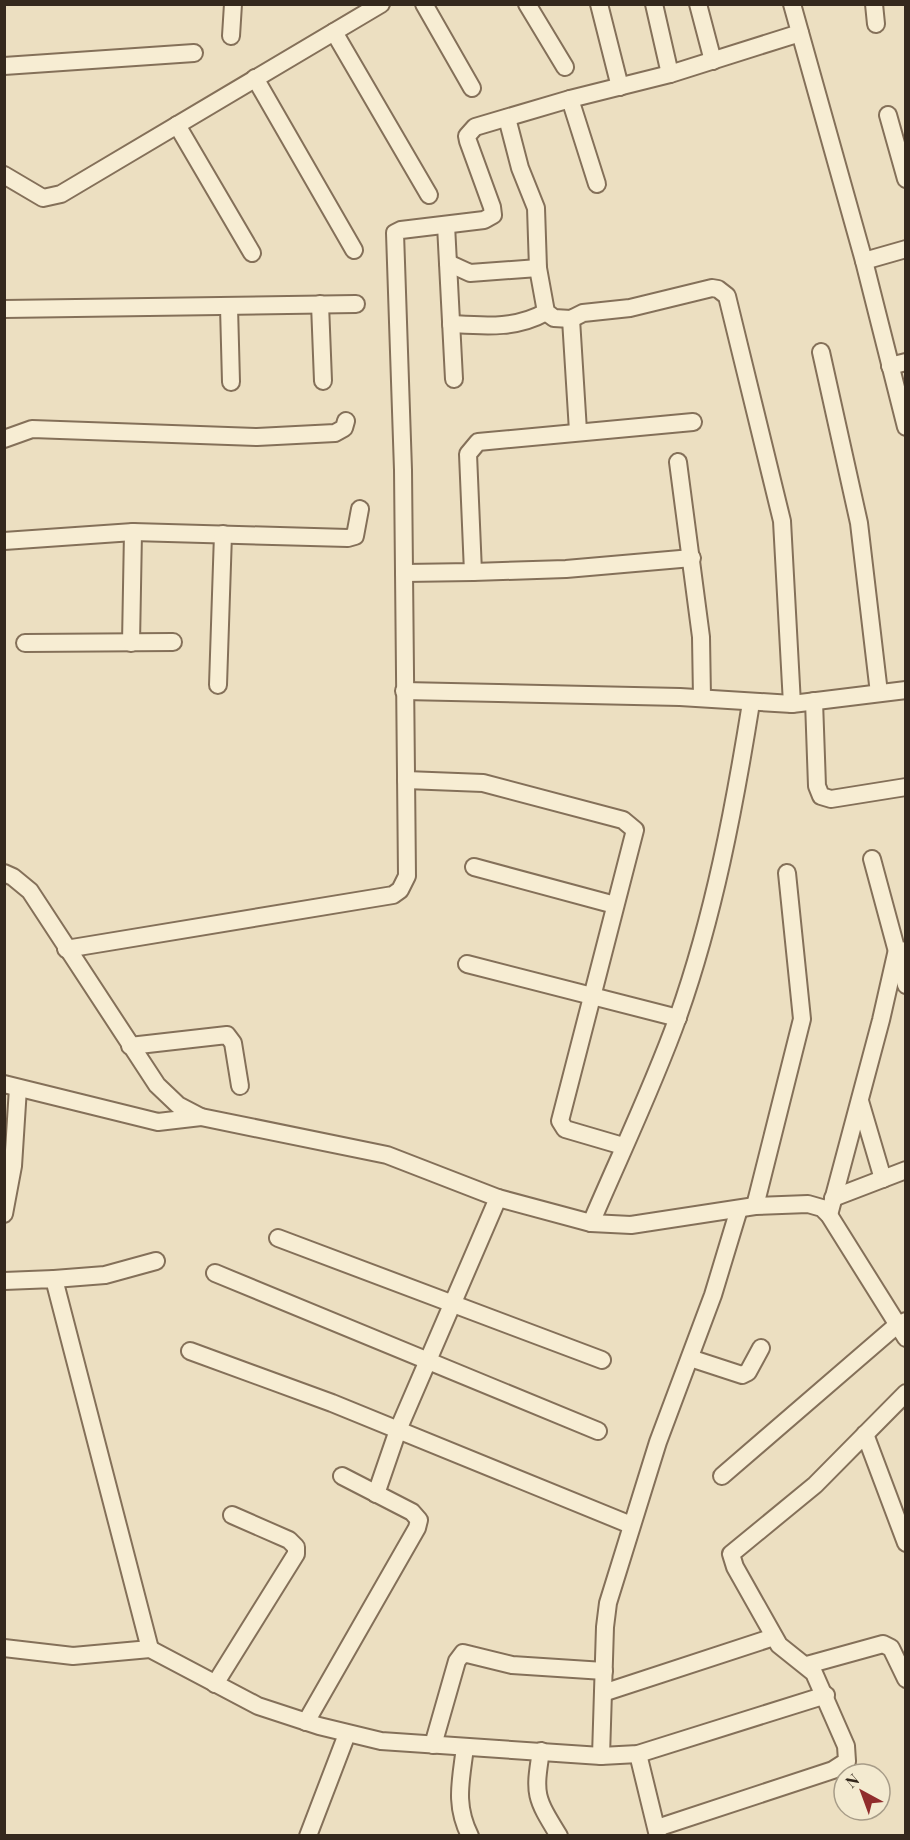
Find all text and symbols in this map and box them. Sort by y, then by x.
north arrow [832,1762,892,1822]
text: N [841,1768,863,1792]

